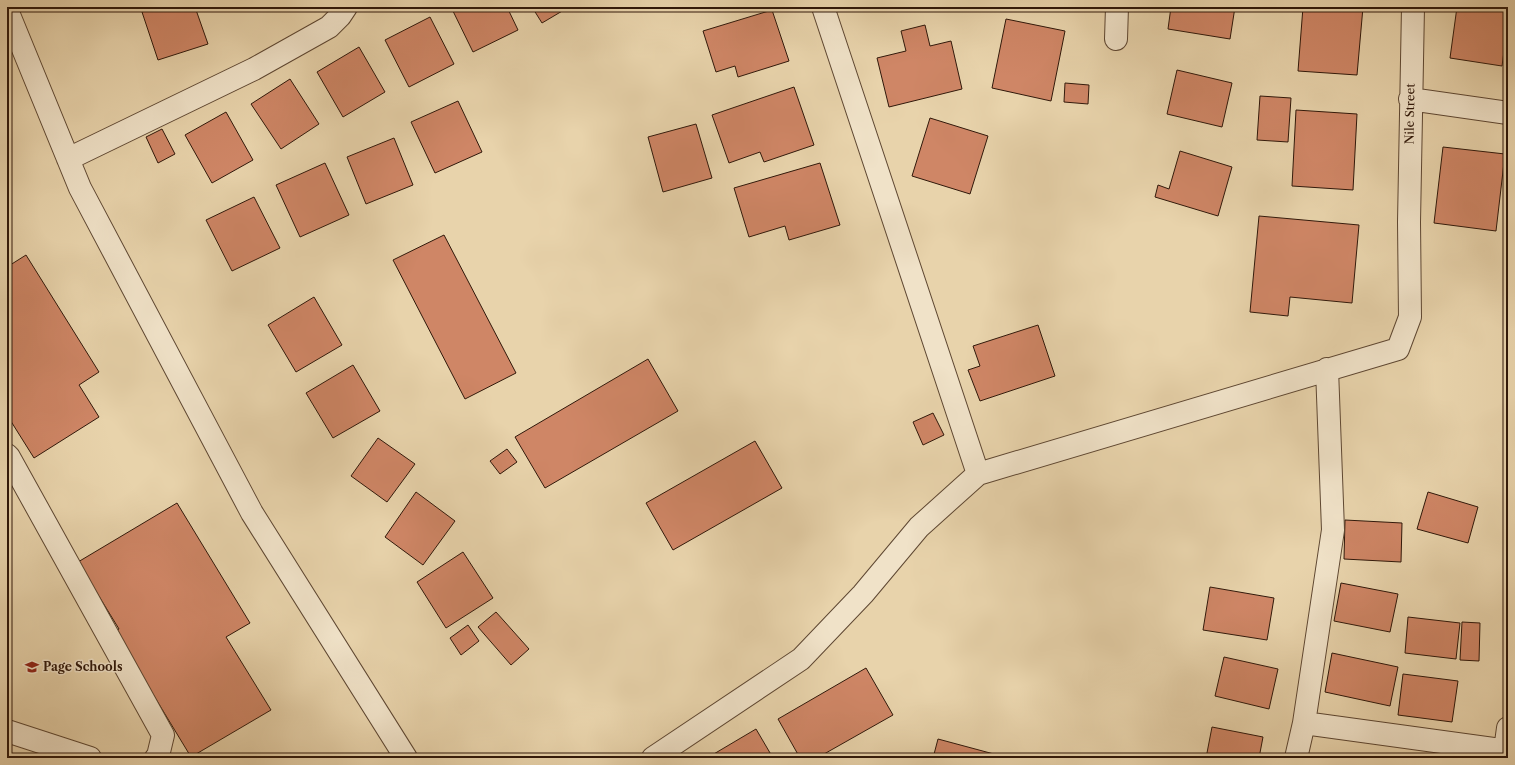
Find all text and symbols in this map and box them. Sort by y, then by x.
street label: Nile Street [1401,83,1418,145]
school or university icon: Page Schools [24,659,40,675]
place label: Page Schools [43,659,123,674]

